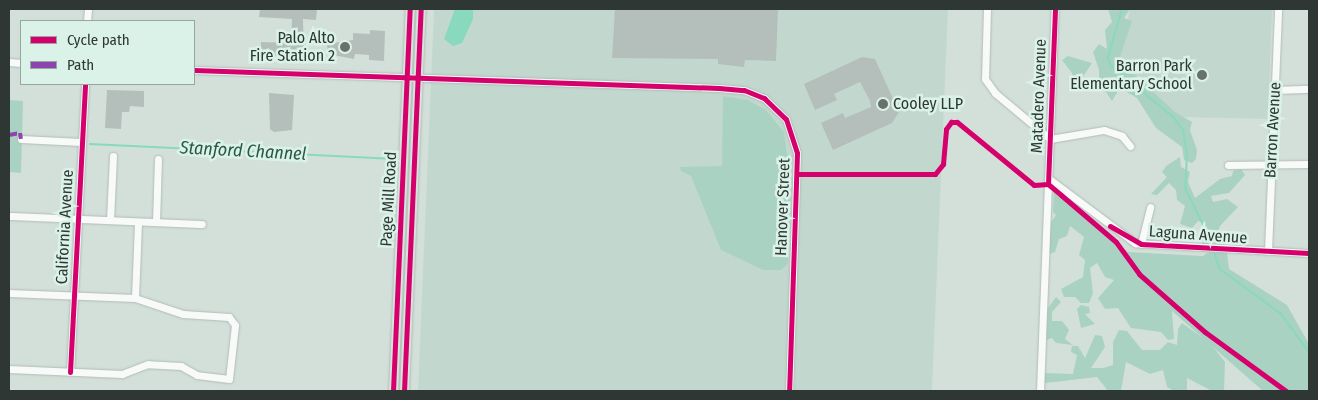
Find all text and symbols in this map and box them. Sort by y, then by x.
legend [20,20,195,85]
place label: Palo Alto Fire Station 2 [250,28,335,66]
text: Cycle path [67,31,130,49]
street label: Matadero Avenue [1027,39,1051,153]
marker: Palo Alto Fire Station 2 [339,41,351,53]
text: Path [67,56,94,74]
place label: Barron Park Elementary School [1070,56,1192,94]
marker: Barron Park Elementary School [1196,69,1208,81]
street label: Barron Avenue [1261,82,1285,178]
place label: Cooley LLP [893,94,963,114]
marker: Cooley LLP [877,98,889,110]
water label: Stanford Channel [179,137,307,165]
street label: Page Mill Road [377,151,401,247]
street label: Hanover Street [772,158,794,256]
street label: California Avenue [52,169,78,285]
street label: Laguna Avenue [1148,222,1248,248]

